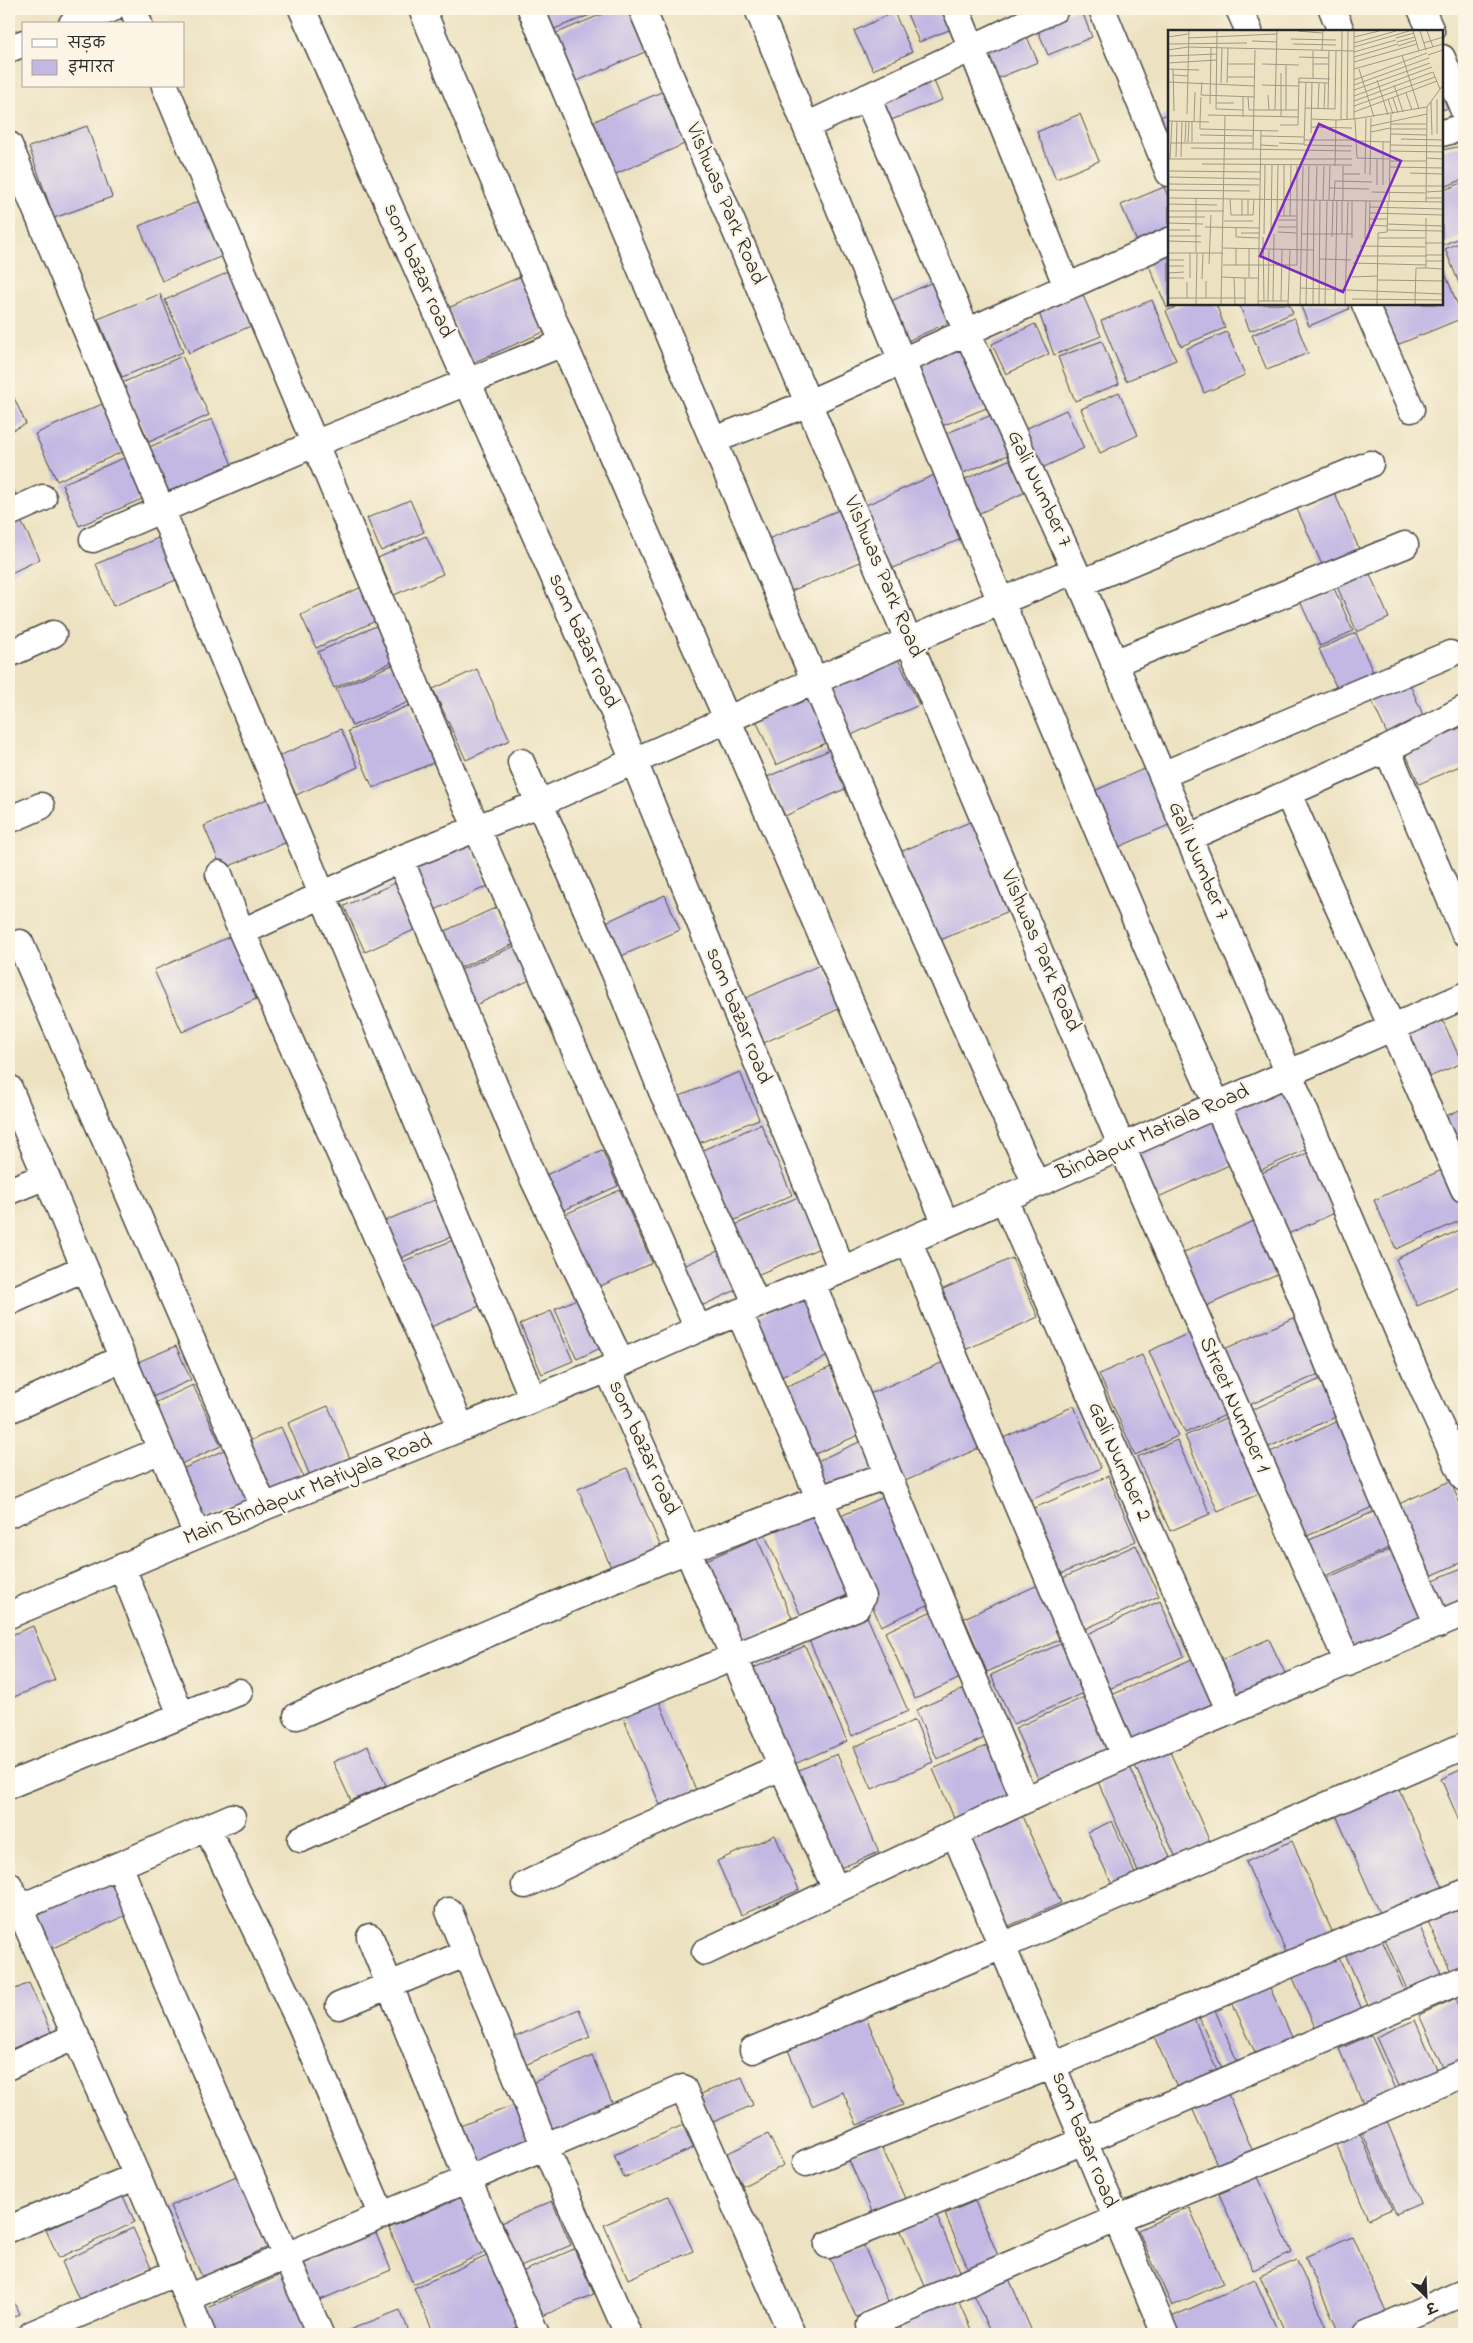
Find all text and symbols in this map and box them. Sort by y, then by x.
legend [22,22,185,88]
inset map [1168,30,1443,305]
text: सड़क [67,33,106,55]
text: इमारत [68,57,115,79]
street label: Vishwas Park Road [676,117,774,290]
street label: som bazar road [374,198,462,344]
street label: Gali Number 7 [998,425,1080,553]
street label: Vishwas Park Road [834,490,932,663]
street label: som bazar road [539,568,627,714]
street label: Gali Number 7 [1159,797,1237,925]
street label: Vishwas Park Road [991,864,1089,1037]
street label: som bazar road [696,943,780,1089]
street label: Bindapur Matiala Road [1051,1076,1255,1190]
street label: Street Number 1 [1190,1332,1278,1478]
street label: som bazar road [599,1375,687,1521]
street label: Gali Number 2 [1078,1397,1160,1527]
street label: Main Bindapur Matiyala Road [179,1425,438,1556]
street label: som bazar road [1042,2067,1126,2213]
north arrow [1400,2270,1450,2320]
text: उ [1421,2294,1441,2319]

